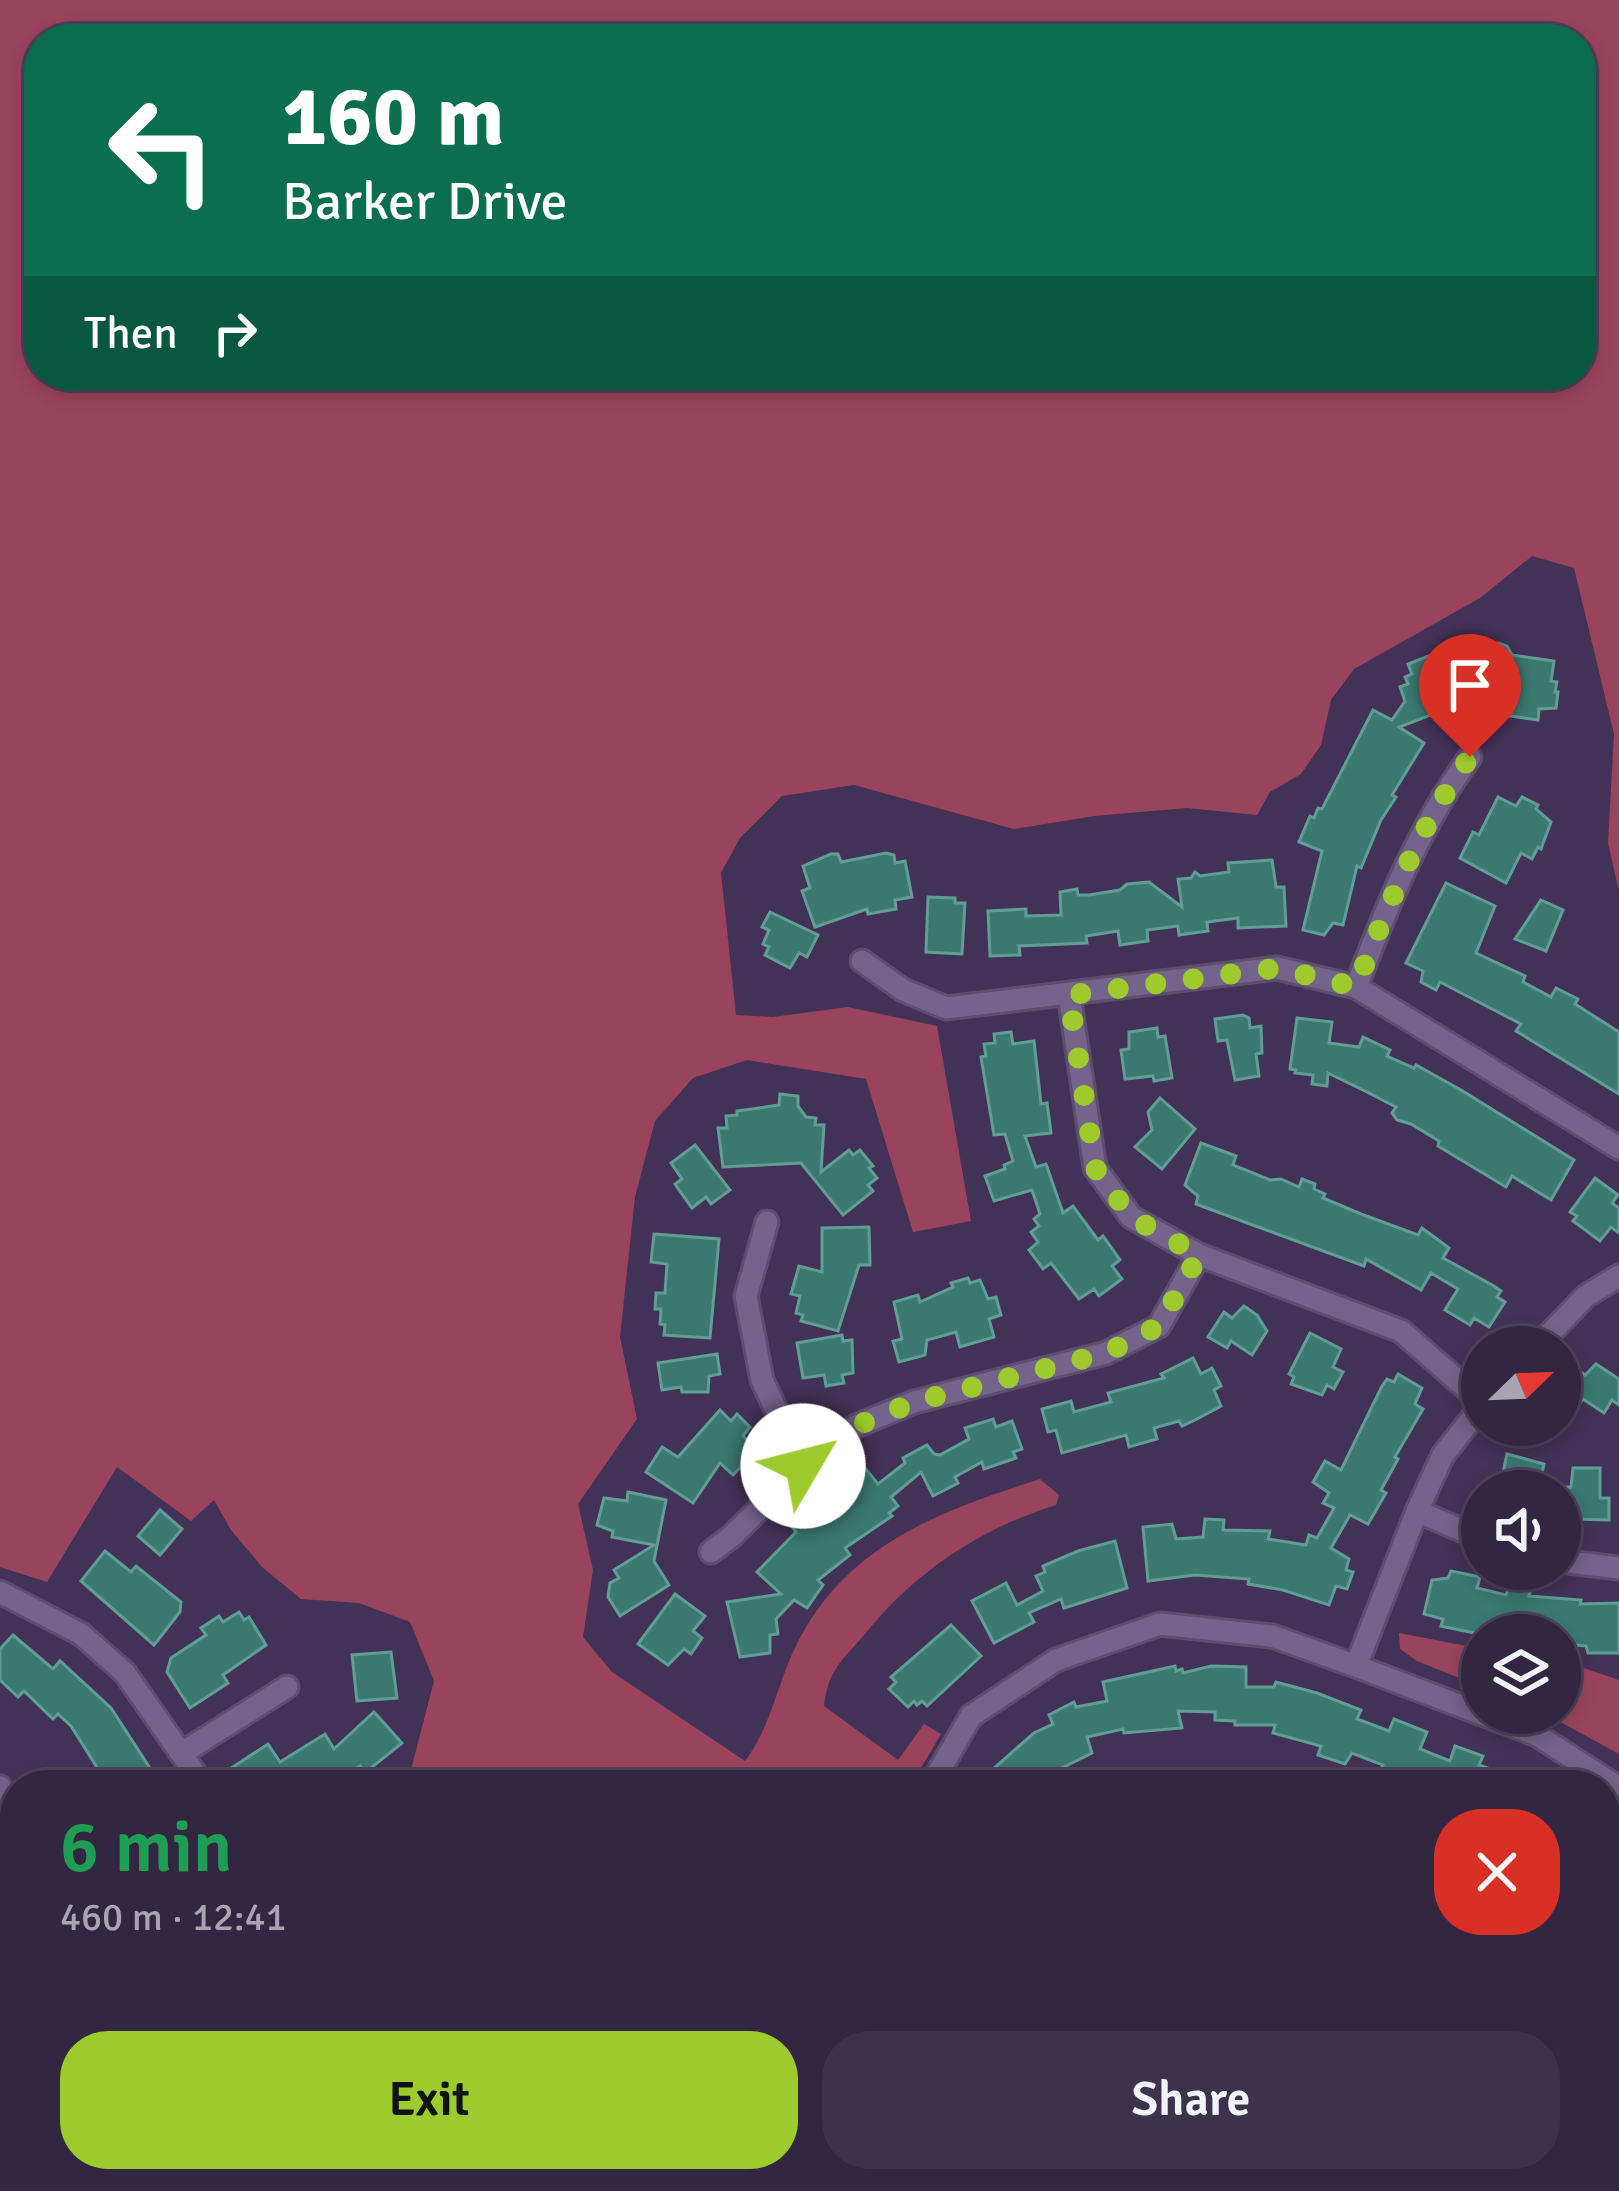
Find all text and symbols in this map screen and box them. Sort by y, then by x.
text: 160 m [282,65,504,169]
icon: left [84,72,240,228]
text: Barker Drive [282,168,568,235]
icon: right [202,300,268,366]
text: Then [84,306,178,361]
pin [1419,634,1521,757]
icon: arrive [1437,652,1503,718]
north arrow [1461,1326,1581,1446]
map controls [1461,1326,1581,1734]
position arrow [740,1403,866,1529]
button: sound [1461,1470,1581,1590]
button: layers [1461,1614,1581,1734]
text: 6 min [60,1803,232,1892]
button: close [1434,1809,1560,1935]
text: 460 m · 12:41 [60,1893,287,1941]
button: Exit [60,2031,798,2169]
button: Share [822,2031,1560,2169]

